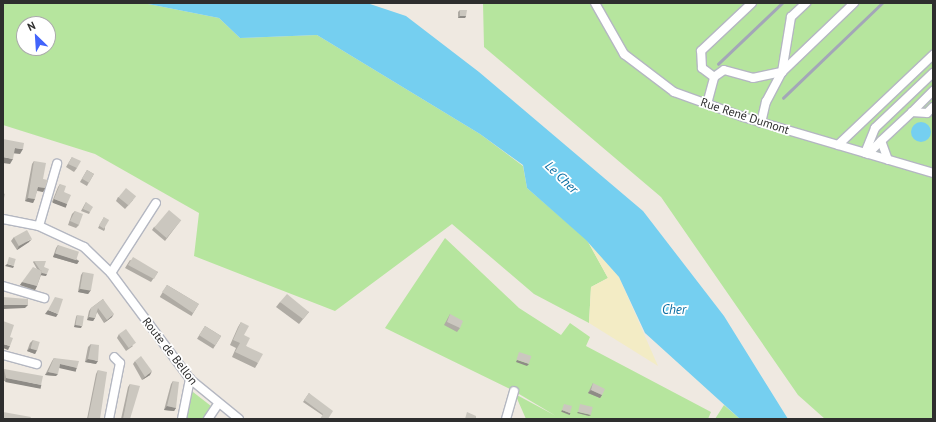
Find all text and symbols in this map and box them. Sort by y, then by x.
north arrow [16,16,56,56]
text: N [25,18,38,34]
street label: Rue René Dumont [699,95,791,137]
water label: Le Cher [541,159,581,197]
water label: Cher [662,302,686,318]
street label: Route de Bellon [139,314,201,388]

